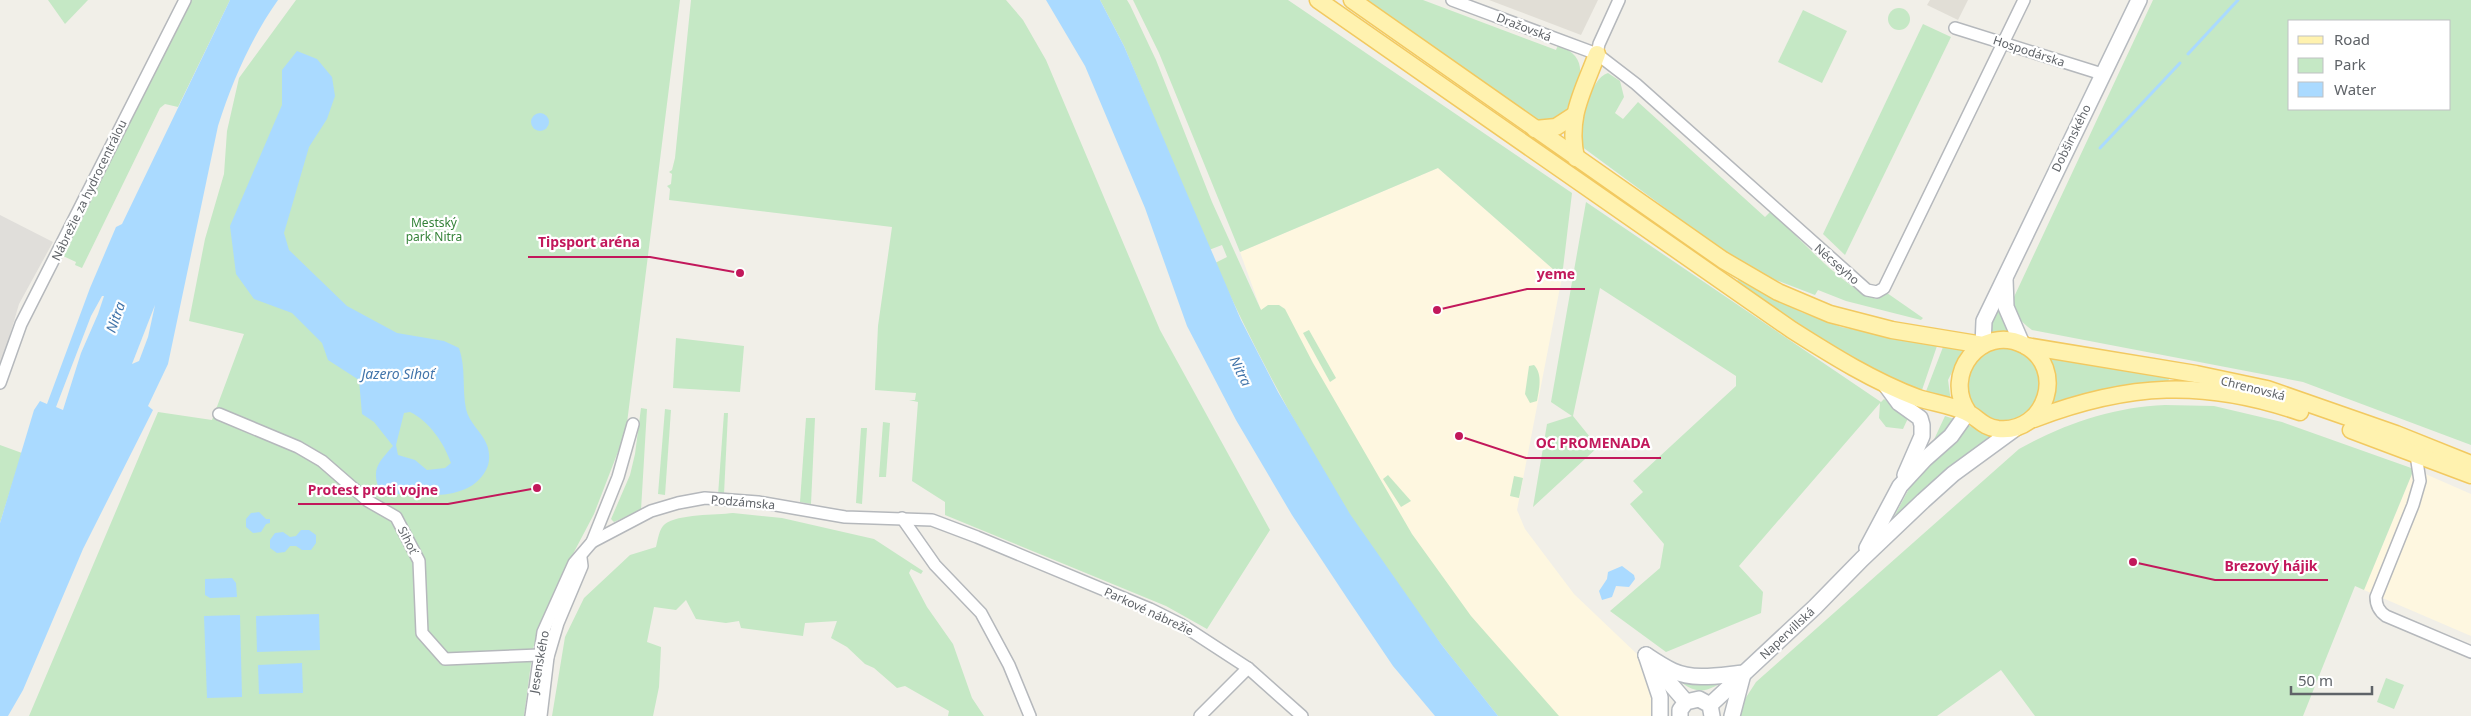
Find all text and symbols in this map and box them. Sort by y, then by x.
street label: Dražovská [1494,9,1554,45]
legend [2288,20,2451,110]
text: Road [2334,29,2370,49]
street label: Hospodárska [1991,31,2067,71]
text: Park [2334,54,2366,74]
text: Water [2334,79,2376,99]
street label: Dobšinského [2047,101,2095,175]
street label: Nábrežie za hydrocentrálou [47,117,131,263]
park label: Mestský park Nitra [406,214,462,245]
callout: Tipsport aréna [528,228,650,257]
text: Tipsport aréna [538,232,640,251]
street label: Nécseyho [1811,240,1863,288]
callout: yeme [1527,260,1585,289]
text: yeme [1537,264,1575,283]
water label: Nitra [101,299,129,335]
water label: Nitra [1226,353,1256,389]
water label: Jazero Sihoť [358,364,437,383]
street label: Chrenovská [2219,372,2287,404]
callout: OC PROMENADA [1526,429,1661,458]
text: OC PROMENADA [1536,433,1651,452]
callout: Protest proti vojne [298,475,448,504]
text: Protest proti vojne [308,480,438,499]
street label: Podzámska [710,491,776,513]
street label: Sihoť [394,523,423,558]
callout: Brezový hájik [2215,551,2328,580]
text: Brezový hájik [2224,556,2318,575]
street label: Parkové nábrežie [1102,583,1197,639]
street label: Napervillská [1756,603,1818,663]
street label: Jesenského [525,629,553,696]
scale bar [2291,664,2372,696]
text: 50 m [2298,670,2333,690]

